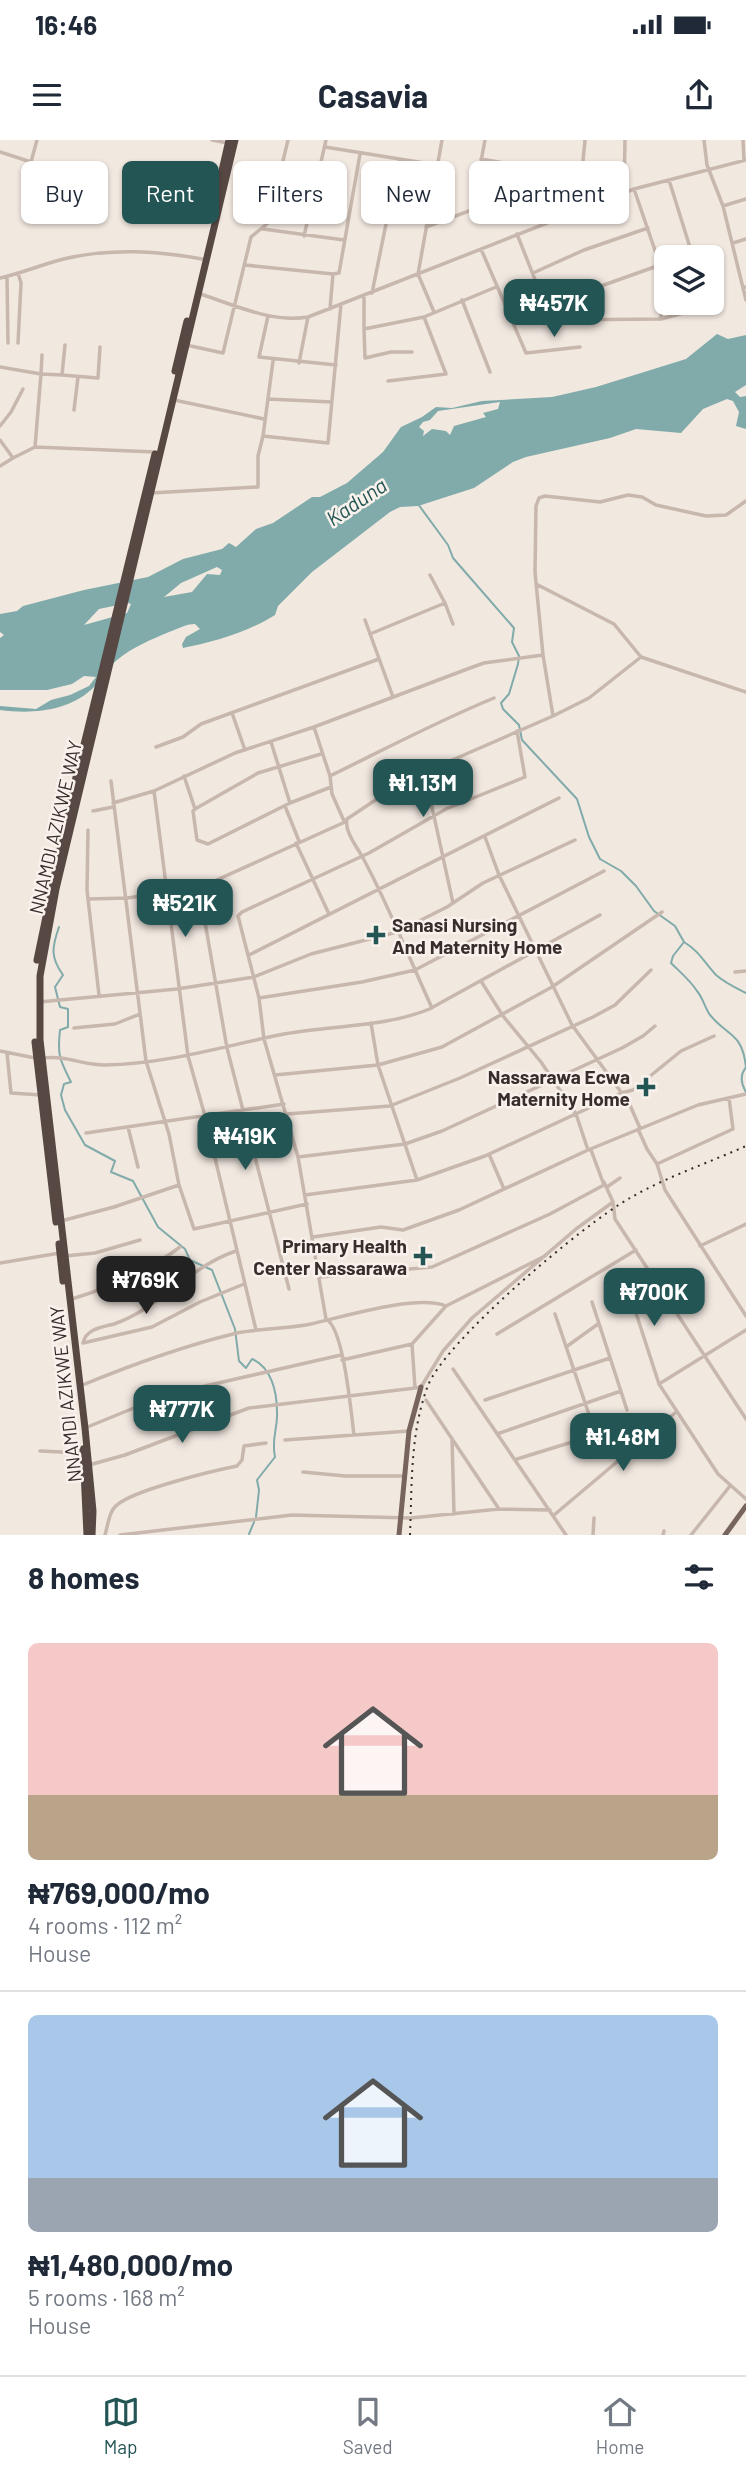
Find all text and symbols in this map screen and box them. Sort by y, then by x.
text: 16:46 [35,9,97,40]
icon: menu [28,76,66,114]
text: Casavia [318,76,428,114]
icon: share [680,76,718,114]
chip: Buy [21,161,108,224]
chip: Rent [122,161,219,224]
chip: Filters [233,161,347,224]
chip: New [361,161,455,224]
chip: Apartment [469,161,629,224]
map controls [654,245,724,315]
button: layers [654,245,724,315]
pin: ₦457K [505,280,603,339]
text: ₦457K [520,288,588,316]
water label: Kaduna [321,472,391,530]
street label: NNAMDI AZIKWE WAY [24,738,86,916]
pin: ₦1.13M [366,760,480,819]
text: ₦1.13M [389,768,457,796]
pin: ₦521K [136,880,234,939]
text: ₦521K [153,888,217,916]
place label: Sanasi Nursing And Maternity Home [392,913,562,958]
marker: Sanasi Nursing And Maternity Home [366,925,386,945]
place label: Nassarawa Ecwa Maternity Home [488,1065,630,1110]
marker: Nassarawa Ecwa Maternity Home [636,1077,656,1097]
pin: ₦419K [196,1112,294,1172]
text: ₦419K [213,1121,277,1149]
place label: Primary Health Center Nassarawa [253,1234,407,1279]
marker: Primary Health Center Nassarawa [413,1246,433,1266]
pin: ₦769K [97,1256,195,1316]
text: ₦769K [113,1265,179,1293]
pin: ₦700K [605,1268,703,1328]
text: ₦700K [620,1277,688,1305]
street label: NNAMDI AZIKWE WAY [44,1304,86,1483]
pin: ₦777K [133,1386,231,1445]
text: ₦777K [149,1394,215,1422]
pin: ₦1.48M [566,1414,680,1473]
text: ₦1.48M [586,1422,660,1450]
icon: filters [680,1558,718,1596]
text: 8 homes [28,1559,139,1595]
icon: home [310,1688,436,1814]
text: ₦769,000/mo [28,1874,210,1910]
text: 4 rooms · 112 m² [28,1911,182,1939]
text: House [28,1939,91,1967]
icon: home [310,2060,436,2186]
text: ₦1,480,000/mo [28,2246,233,2282]
text: 5 rooms · 168 m² [28,2283,185,2311]
text: House [28,2311,91,2339]
tab: Map [102,2393,140,2458]
tab: Saved [343,2393,393,2458]
tab: Home [596,2393,644,2458]

